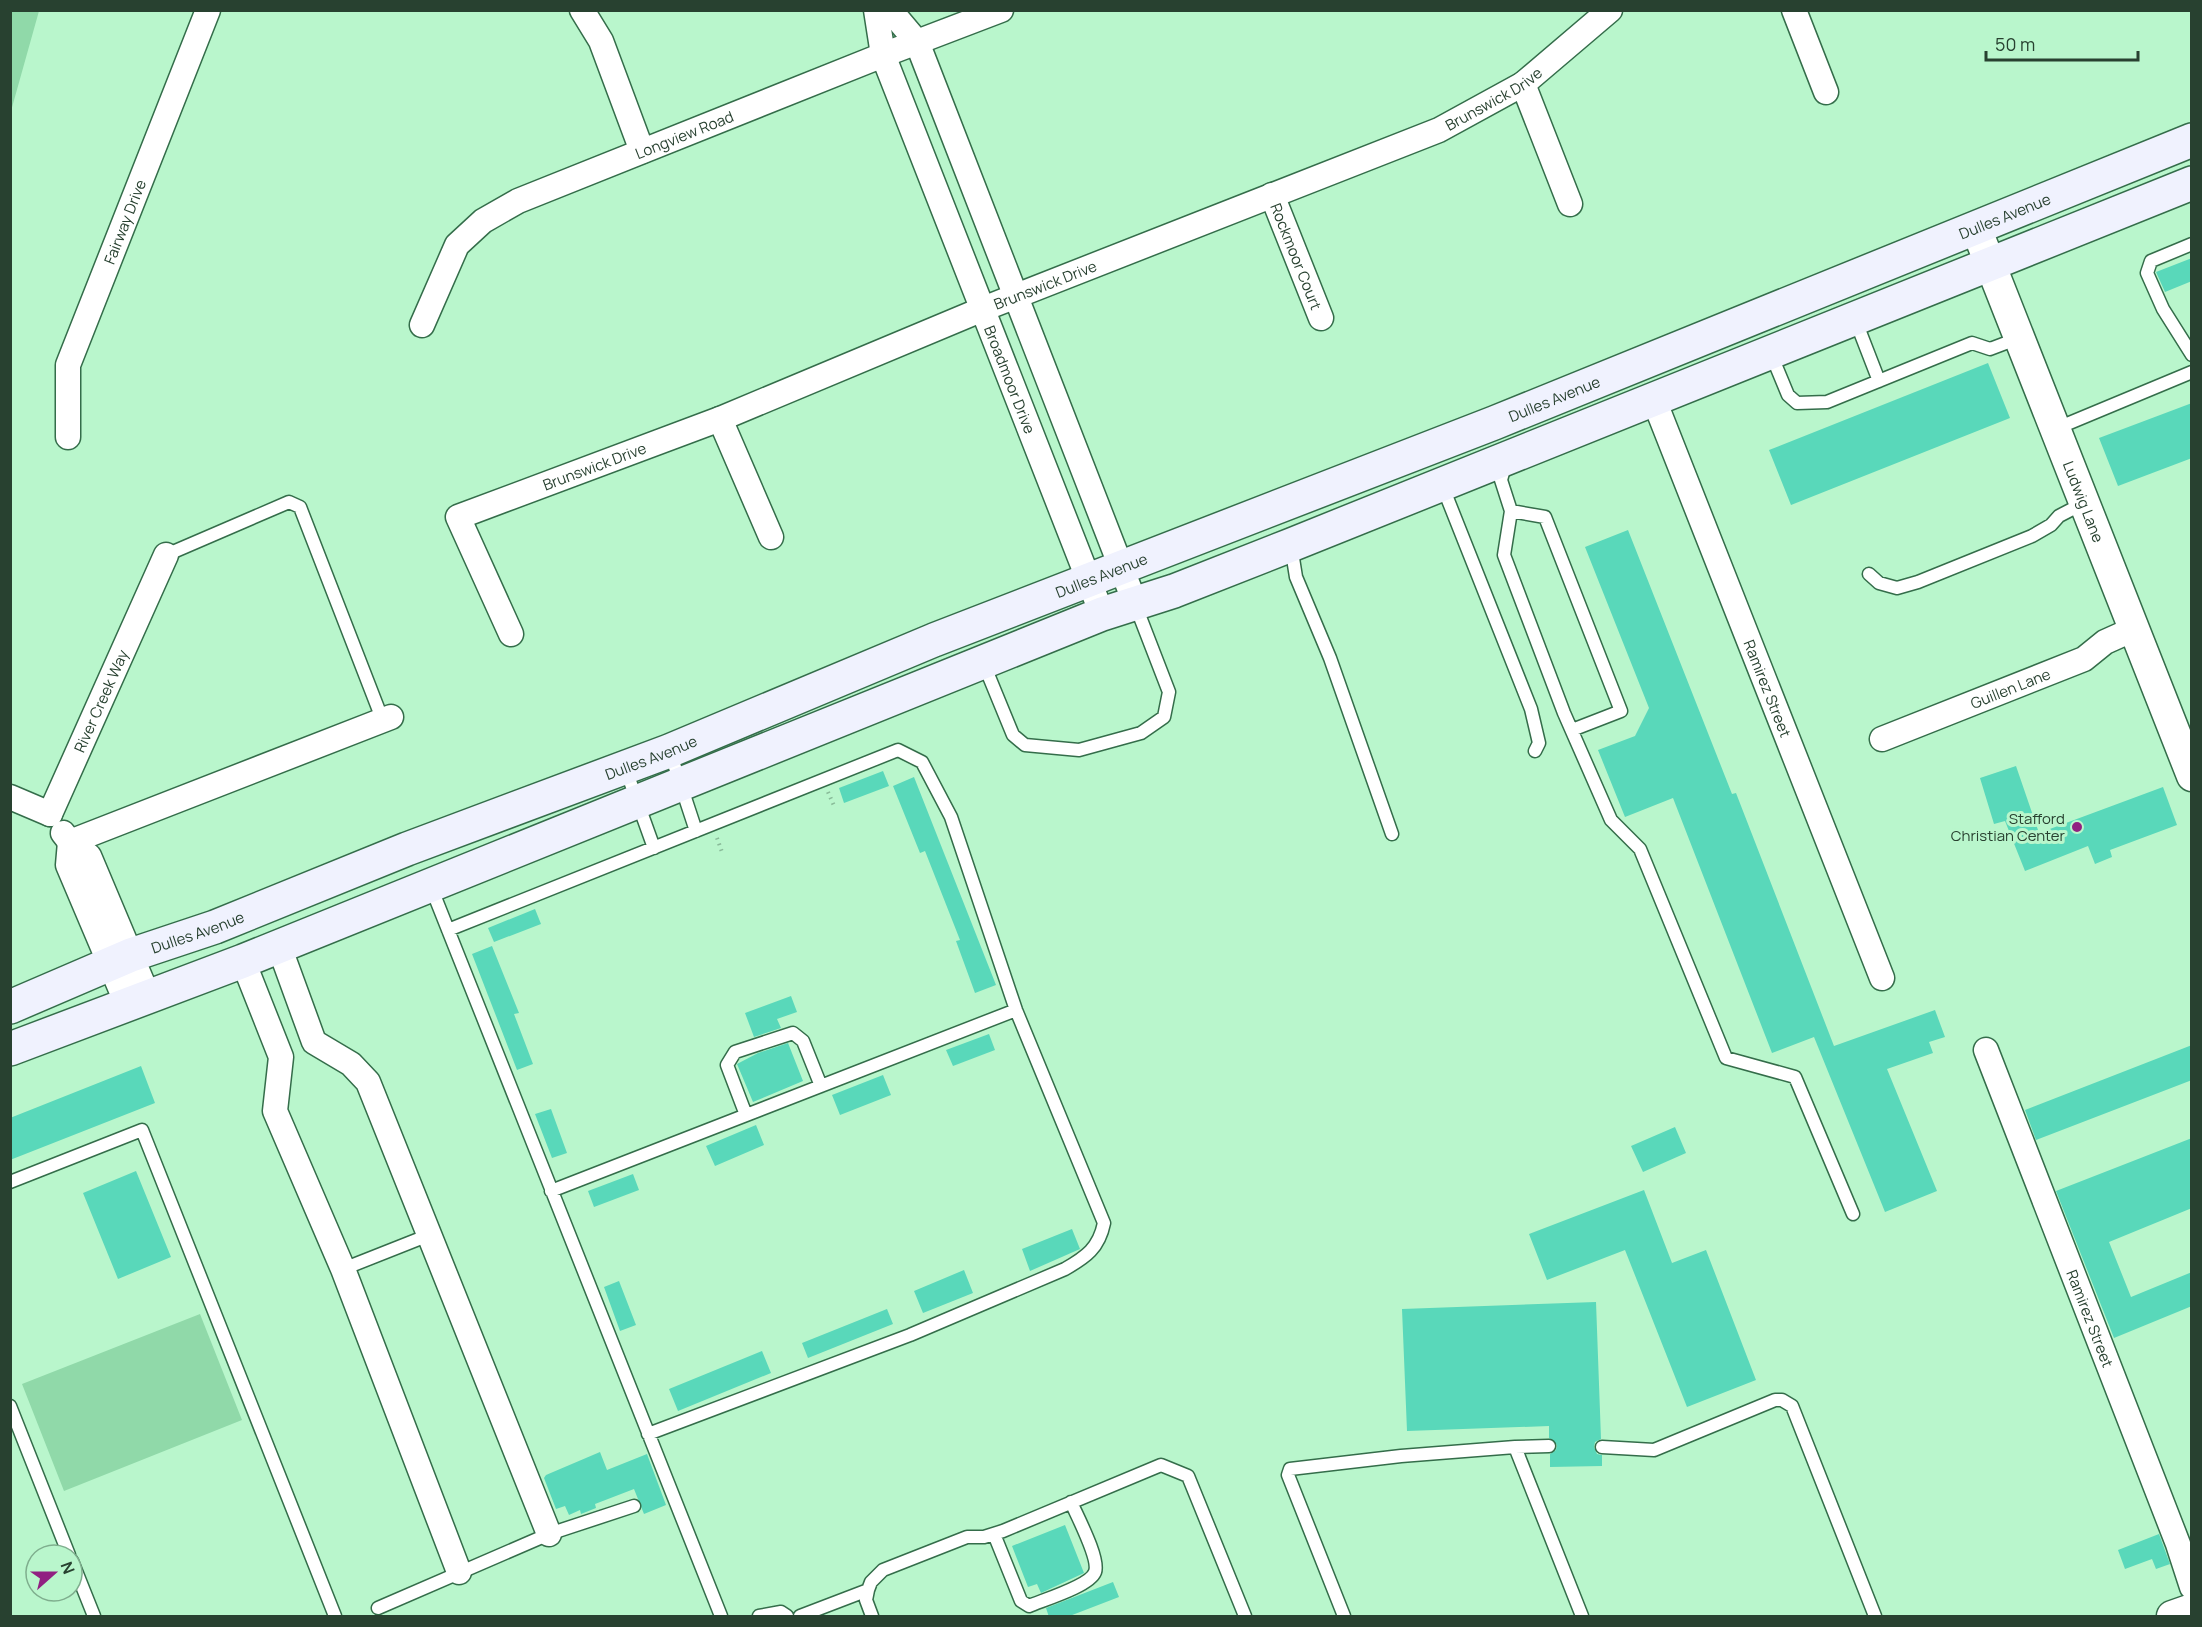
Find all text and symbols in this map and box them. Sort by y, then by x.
scale bar [1986,24,2138,62]
text: 50 m [1995,32,2035,56]
street label: Brunswick Drive [1441,62,1546,135]
street label: Longview Road [632,105,736,164]
street label: Fairway Drive [98,176,151,267]
street label: Dulles Avenue [1956,188,2054,244]
street label: Rockmoor Court [1266,200,1327,313]
street label: Brunswick Drive [991,255,1100,314]
street label: Broadmoor Drive [979,322,1041,437]
street label: Dulles Avenue [1505,371,1603,427]
street label: Brunswick Drive [540,437,649,495]
street label: Ludwig Lane [2058,458,2109,546]
street label: Dulles Avenue [1052,548,1151,602]
street label: Ramirez Street [1739,637,1796,740]
street label: River Creek Way [68,646,133,756]
street label: Guillen Lane [1967,663,2054,713]
street label: Dulles Avenue [602,730,700,785]
place label: Stafford Christian Center [1951,808,2066,846]
marker: Stafford Christian Center [2070,820,2084,834]
street label: Dulles Avenue [148,906,247,958]
street label: Ramirez Street [2062,1267,2119,1370]
north arrow [24,1543,84,1603]
text: N [56,1558,80,1577]

